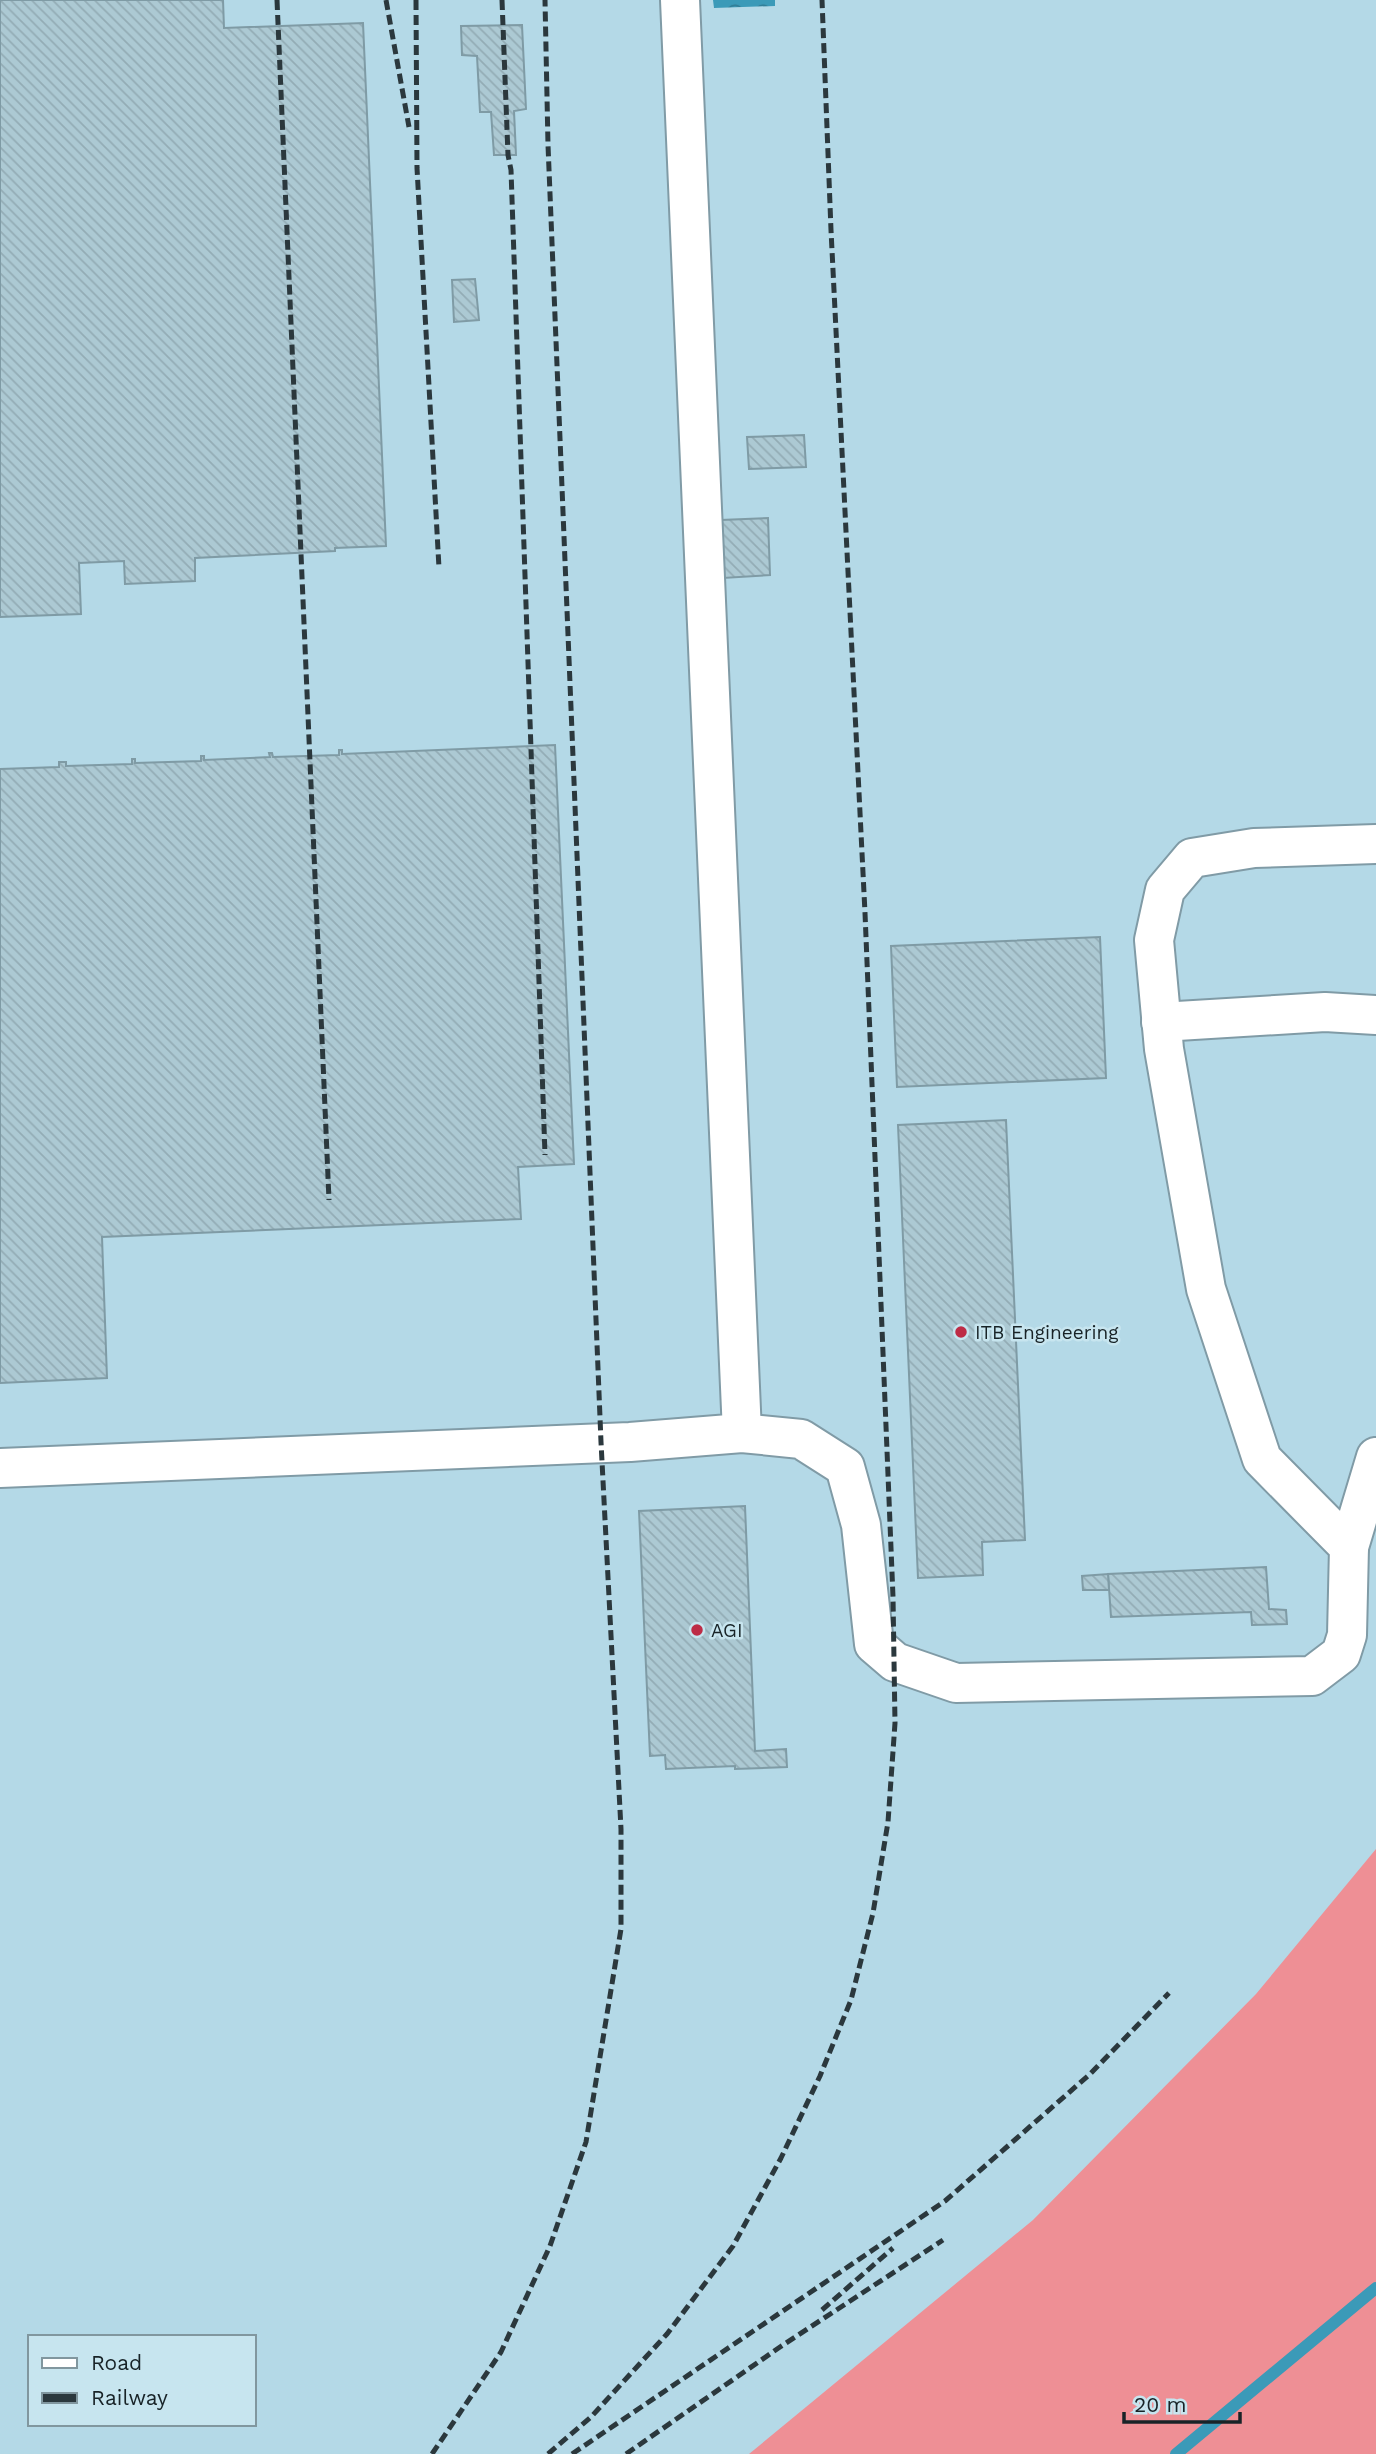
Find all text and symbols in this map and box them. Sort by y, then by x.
place label: ITB Engineering [975,1321,1119,1344]
marker: ITB Engineering [953,1324,969,1340]
place label: AGI [711,1619,743,1642]
marker: AGI [689,1622,705,1638]
legend [28,2335,256,2426]
text: Road [91,2350,142,2375]
scale bar [1124,2380,1240,2424]
text: Railway [91,2385,168,2410]
text: 20 m [1134,2392,1186,2417]

